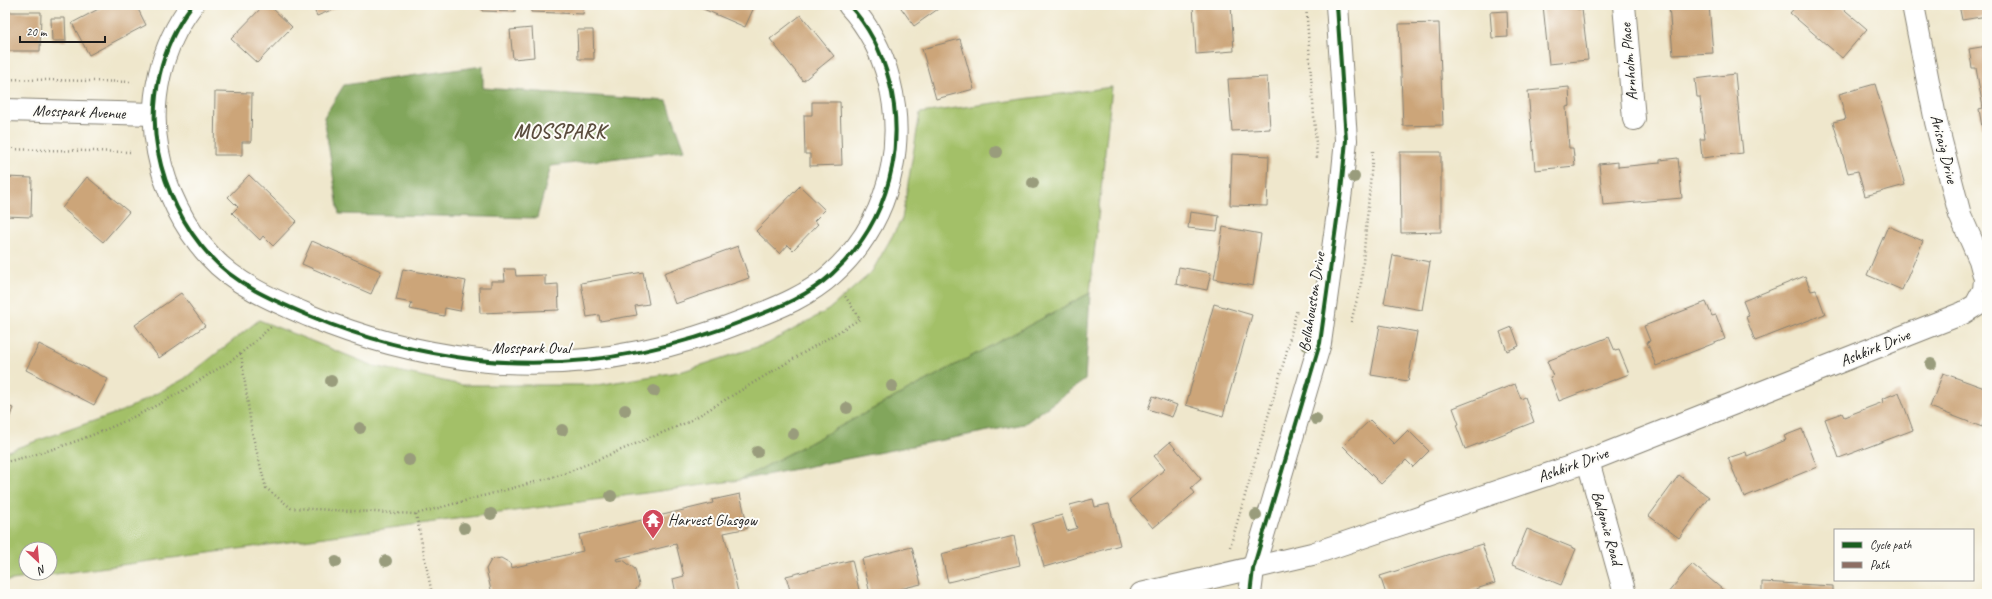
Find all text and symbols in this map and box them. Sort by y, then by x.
scale bar [20,18,105,44]
street label: Arnholm Place [1616,21,1642,101]
text: 20 m [26,24,48,40]
street label: Mosspark Avenue [32,100,127,124]
street label: Arisaig Drive [1926,113,1963,187]
district label: MOSSPARK [514,119,609,144]
street label: Bellahouston Drive [1294,249,1330,353]
street label: Ashkirk Drive [1837,324,1914,371]
street label: Mosspark Oval [492,338,574,358]
street label: Ashkirk Drive [1535,442,1613,487]
street label: Balgonie Road [1587,489,1628,570]
temple icon: Harvest Glasgow [640,507,666,540]
place label: Harvest Glasgow [668,510,759,530]
legend [1834,529,1974,581]
text: Cycle path [1870,537,1912,553]
north arrow [18,541,58,581]
text: Path [1870,557,1890,573]
text: N [34,562,49,579]

